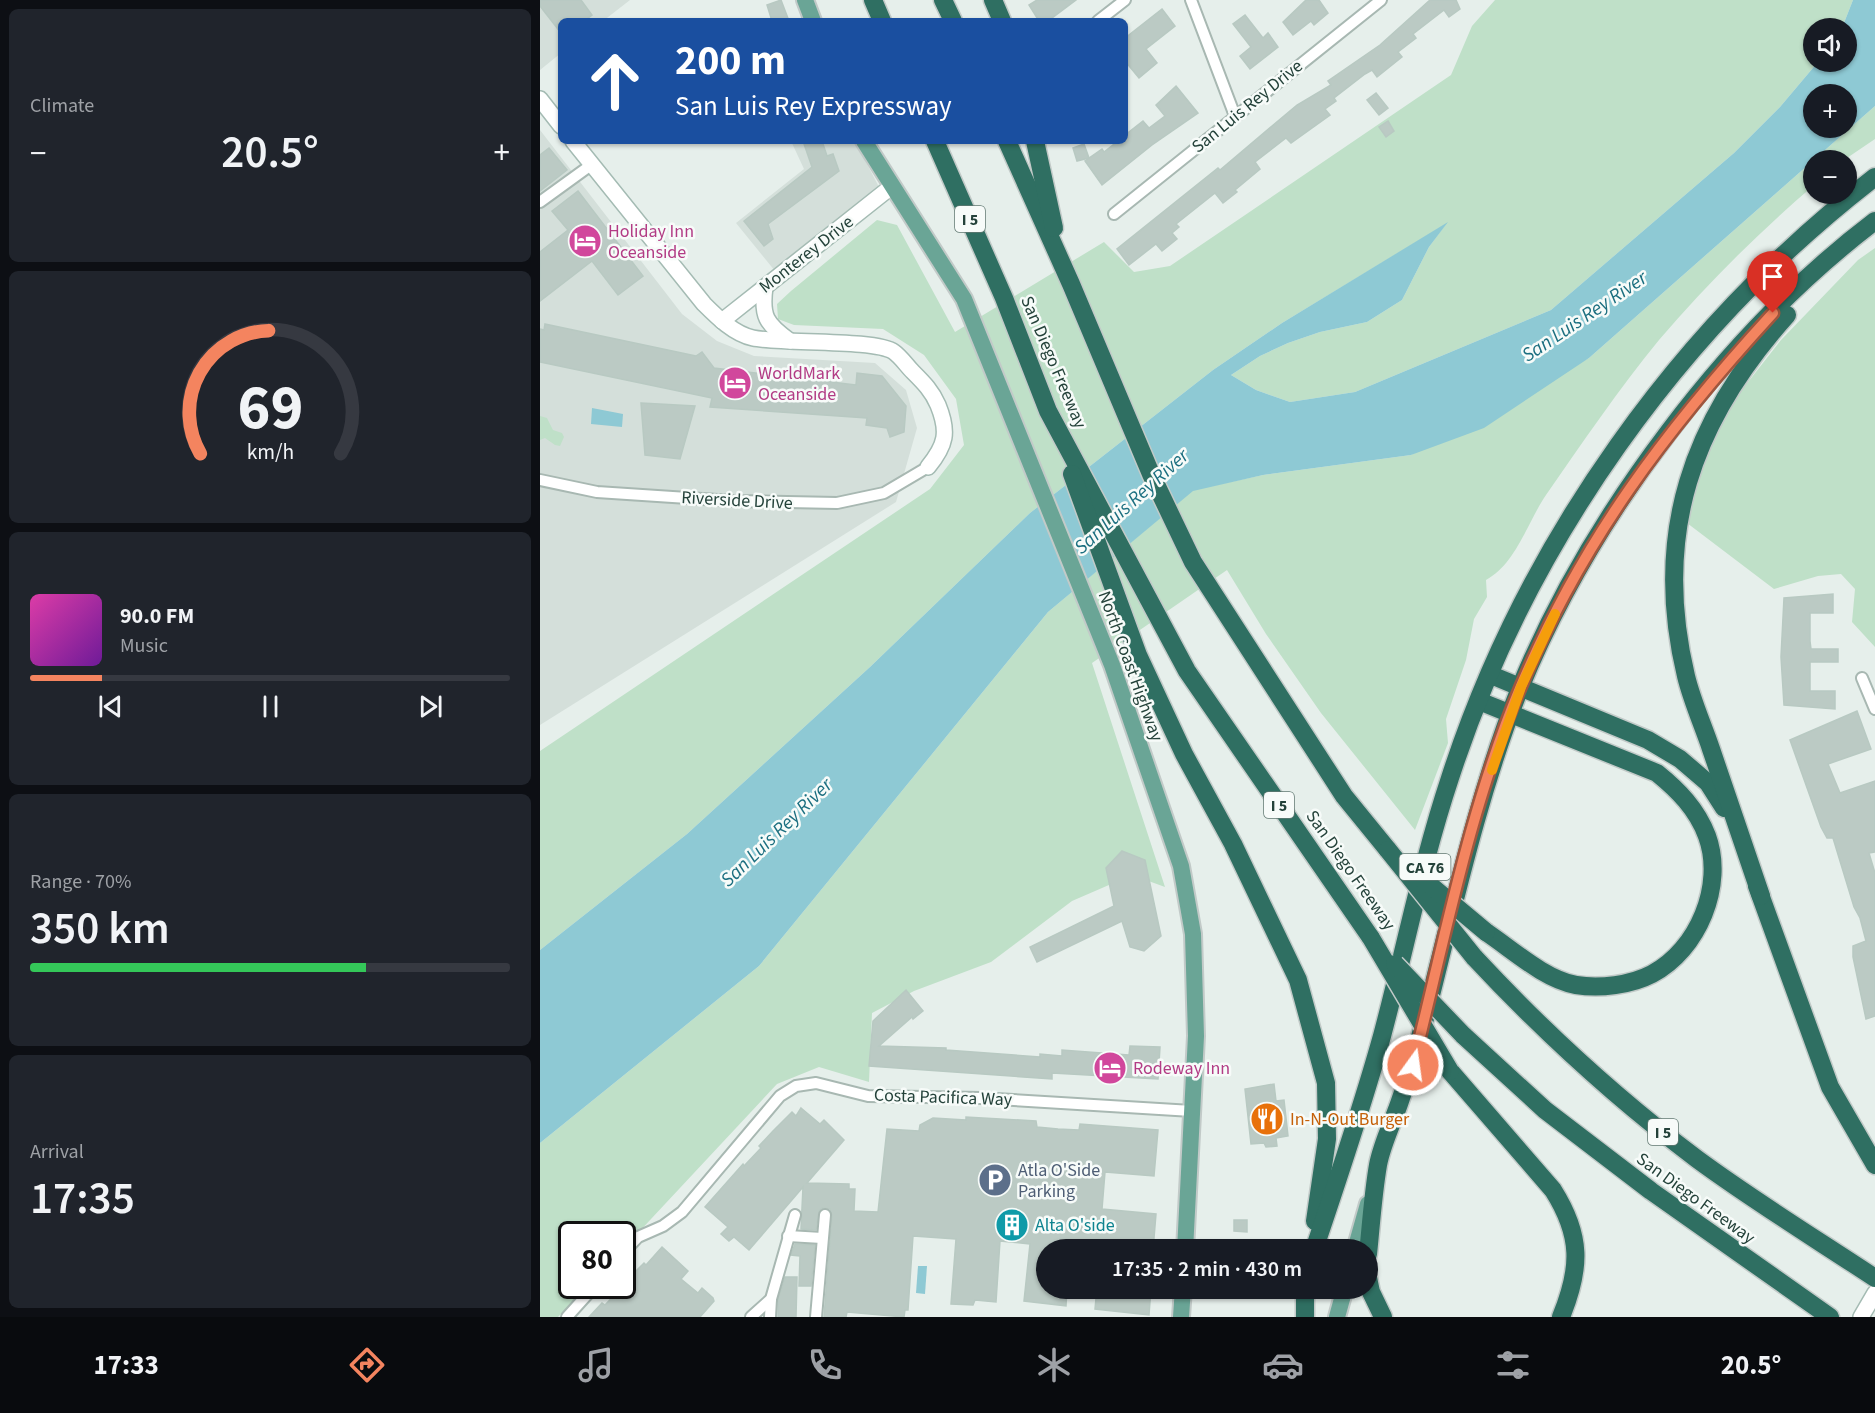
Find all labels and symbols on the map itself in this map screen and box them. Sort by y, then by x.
street label: San Luis Rey Drive [1187,54,1308,159]
road number: I 5 [955,206,985,232]
street label: Monterey Drive [754,210,859,299]
place label: Holiday Inn Oceanside [608,219,694,265]
hotel icon: Holiday Inn Oceanside [567,223,603,259]
pin [1747,251,1798,313]
water label: San Luis Rey River [1516,264,1654,369]
street label: San Diego Freeway [1014,292,1093,433]
place label: WorldMark Oceanside [758,361,840,407]
hotel icon: WorldMark Oceanside [717,365,753,401]
water label: San Luis Rey River [1068,442,1196,561]
street label: Riverside Drive [681,485,793,516]
street label: North Coast Highway [1092,588,1170,745]
water label: San Luis Rey River [714,771,840,893]
road number: I 5 [1264,792,1294,818]
street label: San Diego Freeway [1300,805,1402,936]
road number: CA 76 [1400,854,1450,880]
position arrow [1381,1033,1445,1097]
hotel icon: Rodeway Inn [1092,1050,1128,1086]
place label: Rodeway Inn [1133,1056,1230,1081]
street label: Costa Pacifica Way [873,1083,1013,1112]
restaurant icon: In-N-Out Burger [1249,1101,1285,1137]
place label: In-N-Out Burger [1290,1107,1410,1132]
road number: I 5 [1648,1119,1678,1145]
street label: San Diego Freeway [1631,1147,1761,1250]
place label: Atla O'Side Parking [1018,1158,1100,1204]
parking icon: Atla O'Side Parking [977,1162,1013,1198]
building icon: Alta O'side [994,1207,1030,1243]
place label: Alta O'side [1035,1213,1115,1238]
speed limit sign: 80 [558,1221,636,1299]

